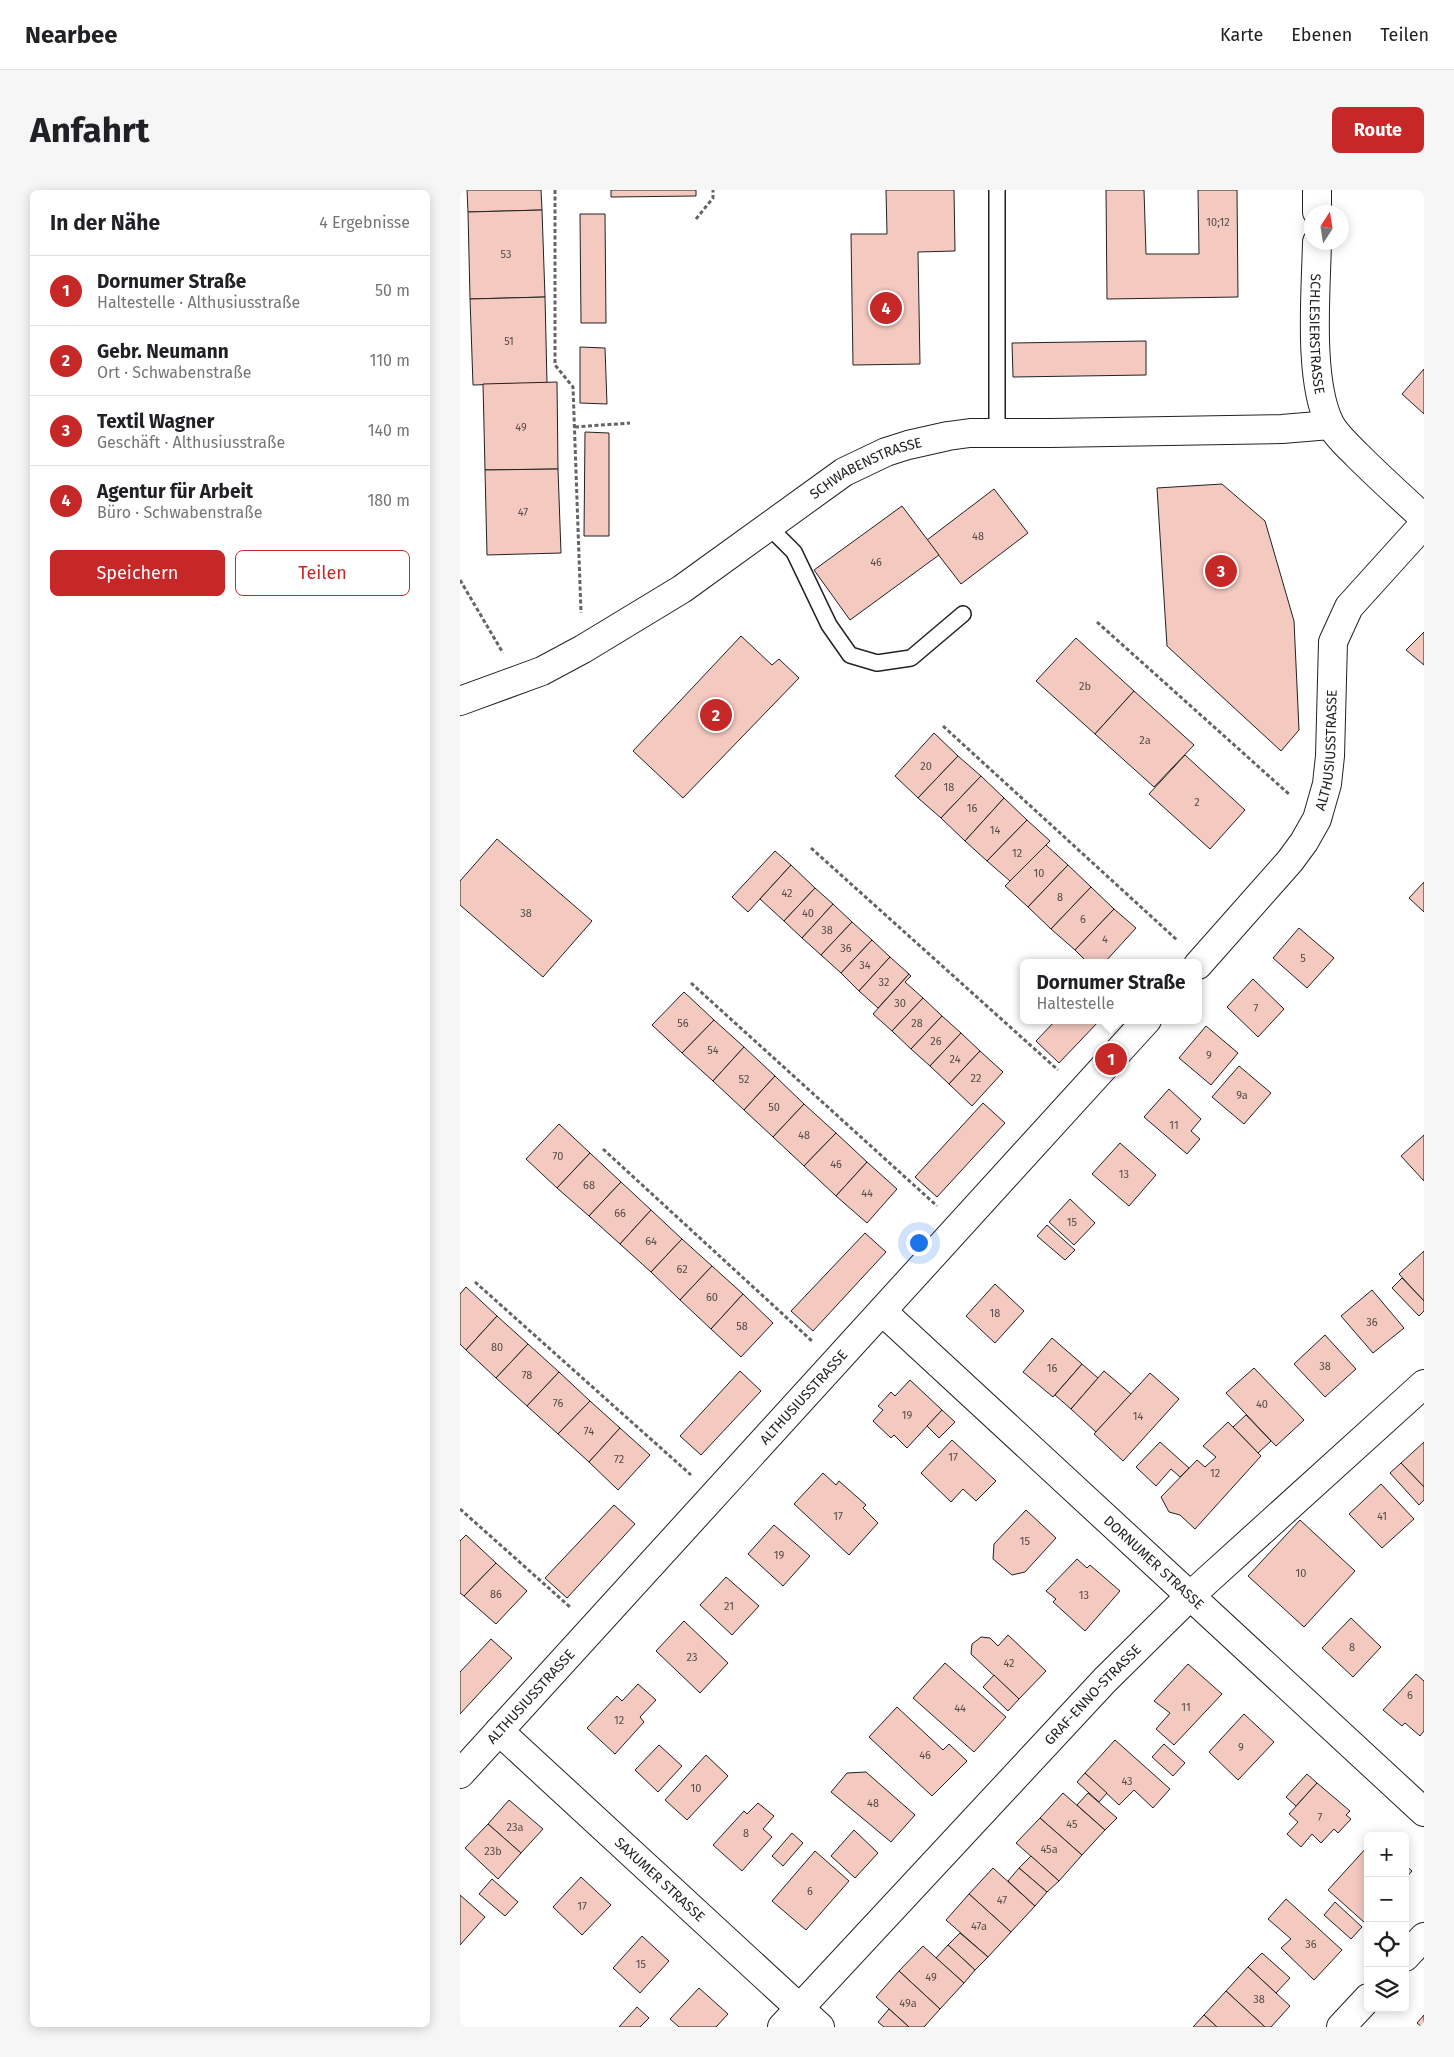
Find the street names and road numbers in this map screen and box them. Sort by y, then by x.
street label: SCHLESIERSTRASSE [1306,273,1328,396]
street label: SCHWABENSTRASSE [807,434,924,503]
street label: ALTHUSIUSSTRASSE [1312,689,1341,813]
street label: ALTHUSIUSSTRASSE [757,1347,851,1448]
street label: DORNUMER STRASSE [1100,1512,1207,1613]
street label: GRAF-ENNO-STRASSE [1041,1641,1145,1749]
street label: ALTHUSIUSSTRASSE [484,1646,578,1748]
street label: SAXUMER STRASSE [611,1834,708,1926]

